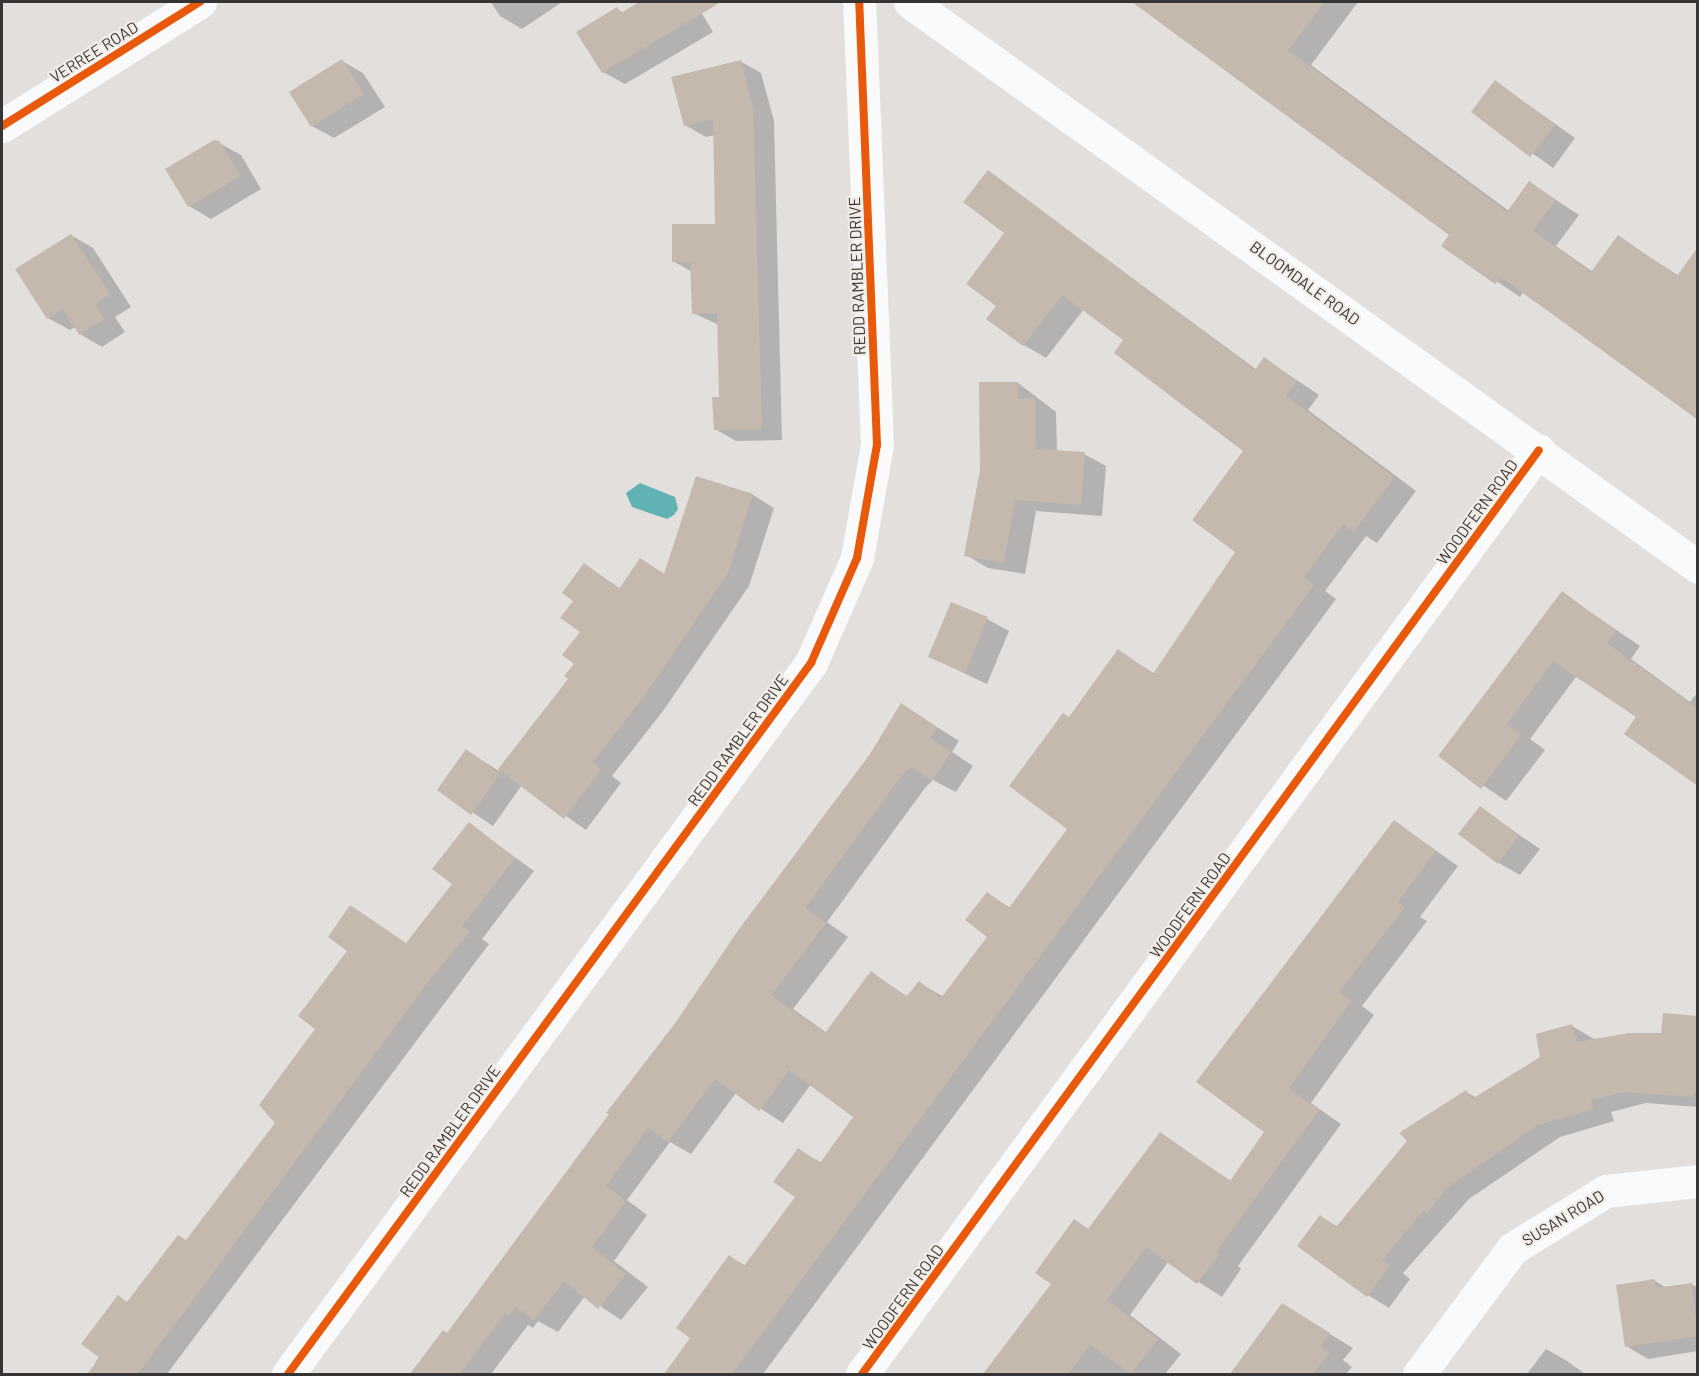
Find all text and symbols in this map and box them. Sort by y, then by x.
street label: VERREE ROAD [46,17,142,87]
street label: REDD RAMBLER DRIVE [845,196,869,356]
street label: BLOOMDALE ROAD [1246,237,1364,329]
street label: WOODFERN ROAD [1432,456,1522,568]
street label: REDD RAMBLER DRIVE [684,670,792,810]
street label: WOODFERN ROAD [1145,849,1235,961]
street label: REDD RAMBLER DRIVE [396,1061,504,1201]
street label: SUSAN ROAD [1519,1186,1607,1250]
street label: WOODFERN ROAD [858,1241,948,1353]

